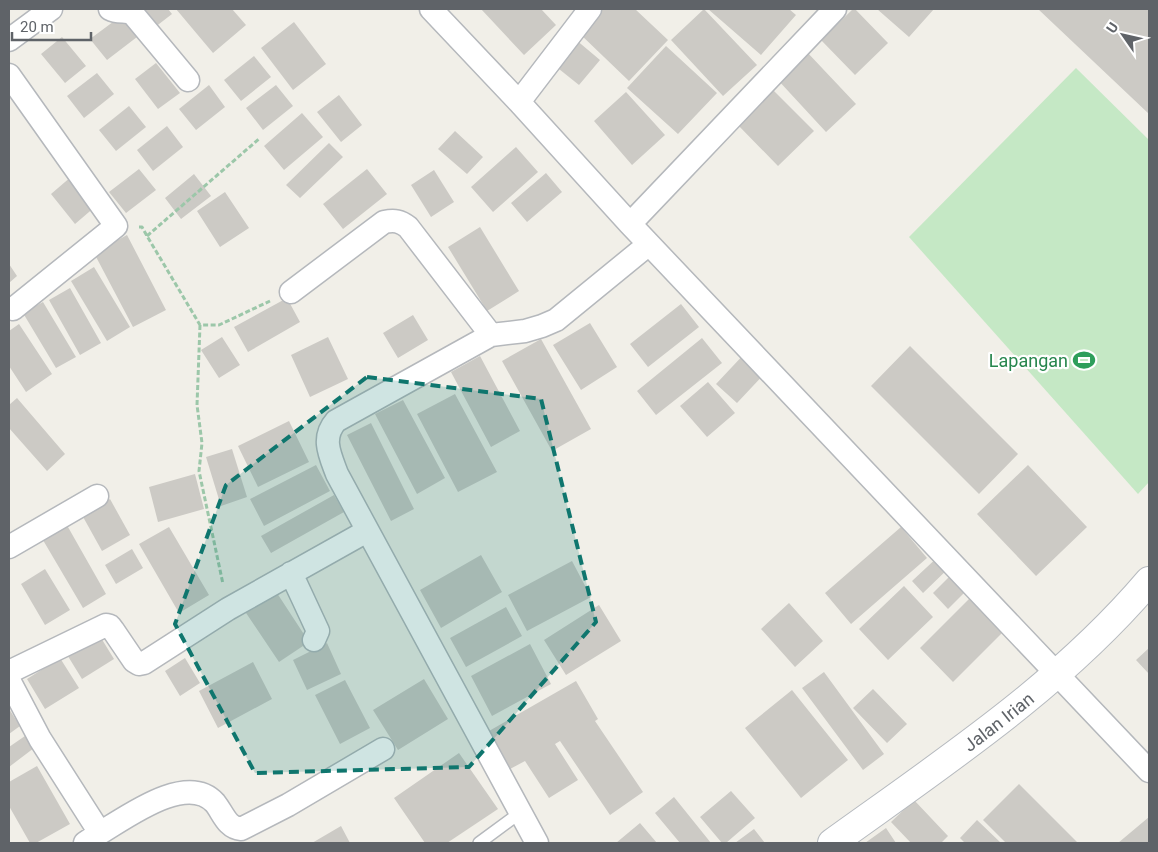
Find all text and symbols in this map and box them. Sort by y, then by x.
scale bar [12,10,91,42]
north arrow [1098,10,1148,60]
text: 20 m [20,18,54,36]
text: U [1103,19,1121,36]
sports icon: Lapangan [1071,347,1097,373]
place label: Lapangan [989,350,1068,371]
street label: Jalan Irian [959,687,1038,755]

